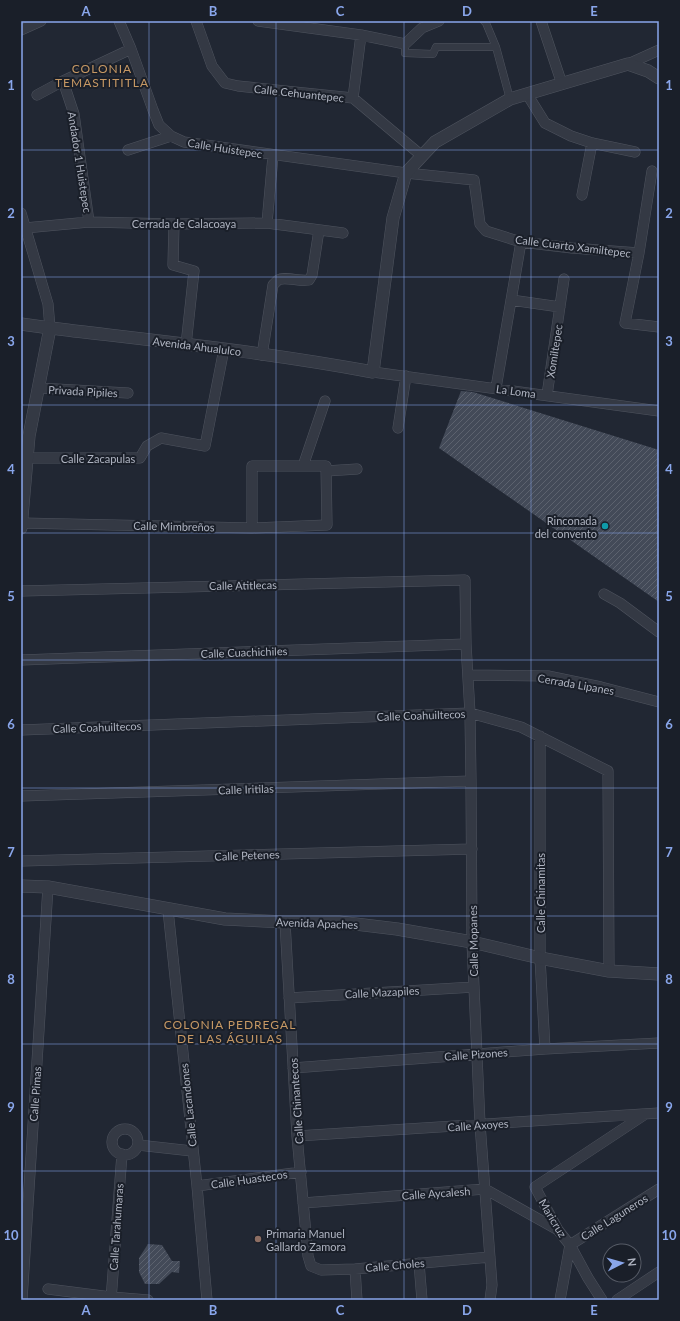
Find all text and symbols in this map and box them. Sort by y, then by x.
text: A [80,3,91,19]
text: B [209,3,218,19]
text: C [336,3,345,19]
text: D [462,3,472,19]
text: E [590,3,598,19]
district label: COLONIA TEMASTITITLA [55,61,149,90]
text: 1 [7,77,15,93]
text: 1 [665,77,673,93]
street label: Calle Cehuantepec [253,82,345,104]
street label: Andador 1 Huistepec [66,111,94,213]
street label: Calle Huistepec [187,136,263,160]
text: 2 [7,205,15,221]
text: 2 [665,205,673,221]
street label: Cerrada de Calacoaya [132,217,236,230]
street label: Calle Cuarto Xamiltepec [515,232,631,260]
street label: Xomiltepec [543,323,565,379]
text: 3 [7,333,15,349]
text: 3 [665,333,673,349]
street label: Avenida Ahualulco [152,334,242,358]
street label: La Loma [495,382,537,400]
street label: Privada Pipiles [48,383,118,399]
street label: Calle Zacapulas [61,452,135,465]
text: 4 [7,461,15,477]
text: 4 [665,461,673,477]
place label: Rinconada del convento [535,514,597,540]
street label: Calle Mimbreños [133,519,215,533]
marker: Rinconada del convento [600,521,610,531]
street label: Calle Atitlecas [209,578,277,592]
text: 5 [7,588,15,604]
text: 5 [665,588,673,604]
street label: Calle Cuachichiles [200,644,288,660]
street label: Cerrada Lipanes [537,671,616,697]
street label: Calle Coahuiltecos [376,707,466,723]
text: 6 [7,716,15,732]
text: 6 [665,716,673,732]
street label: Calle Coahuiltecos [52,719,142,735]
street label: Calle Iritilas [218,782,274,796]
text: 7 [7,844,15,860]
text: 7 [665,844,673,860]
street label: Calle Petenes [214,847,280,863]
street label: Calle Chinamitas [534,853,547,933]
street label: Calle Mopanes [466,905,480,977]
street label: Avenida Apaches [276,915,359,931]
text: 8 [7,971,15,987]
text: 8 [665,971,673,987]
street label: Calle Mazapiles [344,984,420,1000]
district label: COLONIA PEDREGAL DE LAS ÁGUILAS [164,1017,296,1046]
street label: Calle Pizones [444,1045,508,1063]
street label: Calle Chinantecos [286,1057,305,1145]
street label: Calle Lacandones [177,1062,199,1147]
street label: Calle Pimas [27,1066,43,1122]
text: 9 [7,1099,15,1115]
text: 9 [665,1099,673,1115]
street label: Calle Axoyes [447,1116,509,1134]
street label: Calle Huastecos [210,1167,288,1191]
street label: Calle Tarahumaras [106,1183,126,1271]
street label: Calle Aycalesh [401,1184,471,1202]
street label: Calle Laguneros [578,1191,650,1243]
street label: Maricruz [536,1196,570,1240]
text: 10 [3,1227,19,1243]
place label: Primaria Manuel Gallardo Zamora [266,1227,346,1253]
text: 10 [661,1227,677,1243]
marker: Primaria Manuel Gallardo Zamora [253,1234,263,1244]
north arrow [602,1243,642,1283]
street label: Calle Choles [365,1256,425,1274]
text: N [626,1257,639,1267]
text: A [80,1302,91,1318]
text: B [209,1302,218,1318]
text: C [336,1302,345,1318]
text: D [462,1302,472,1318]
text: E [590,1302,598,1318]

